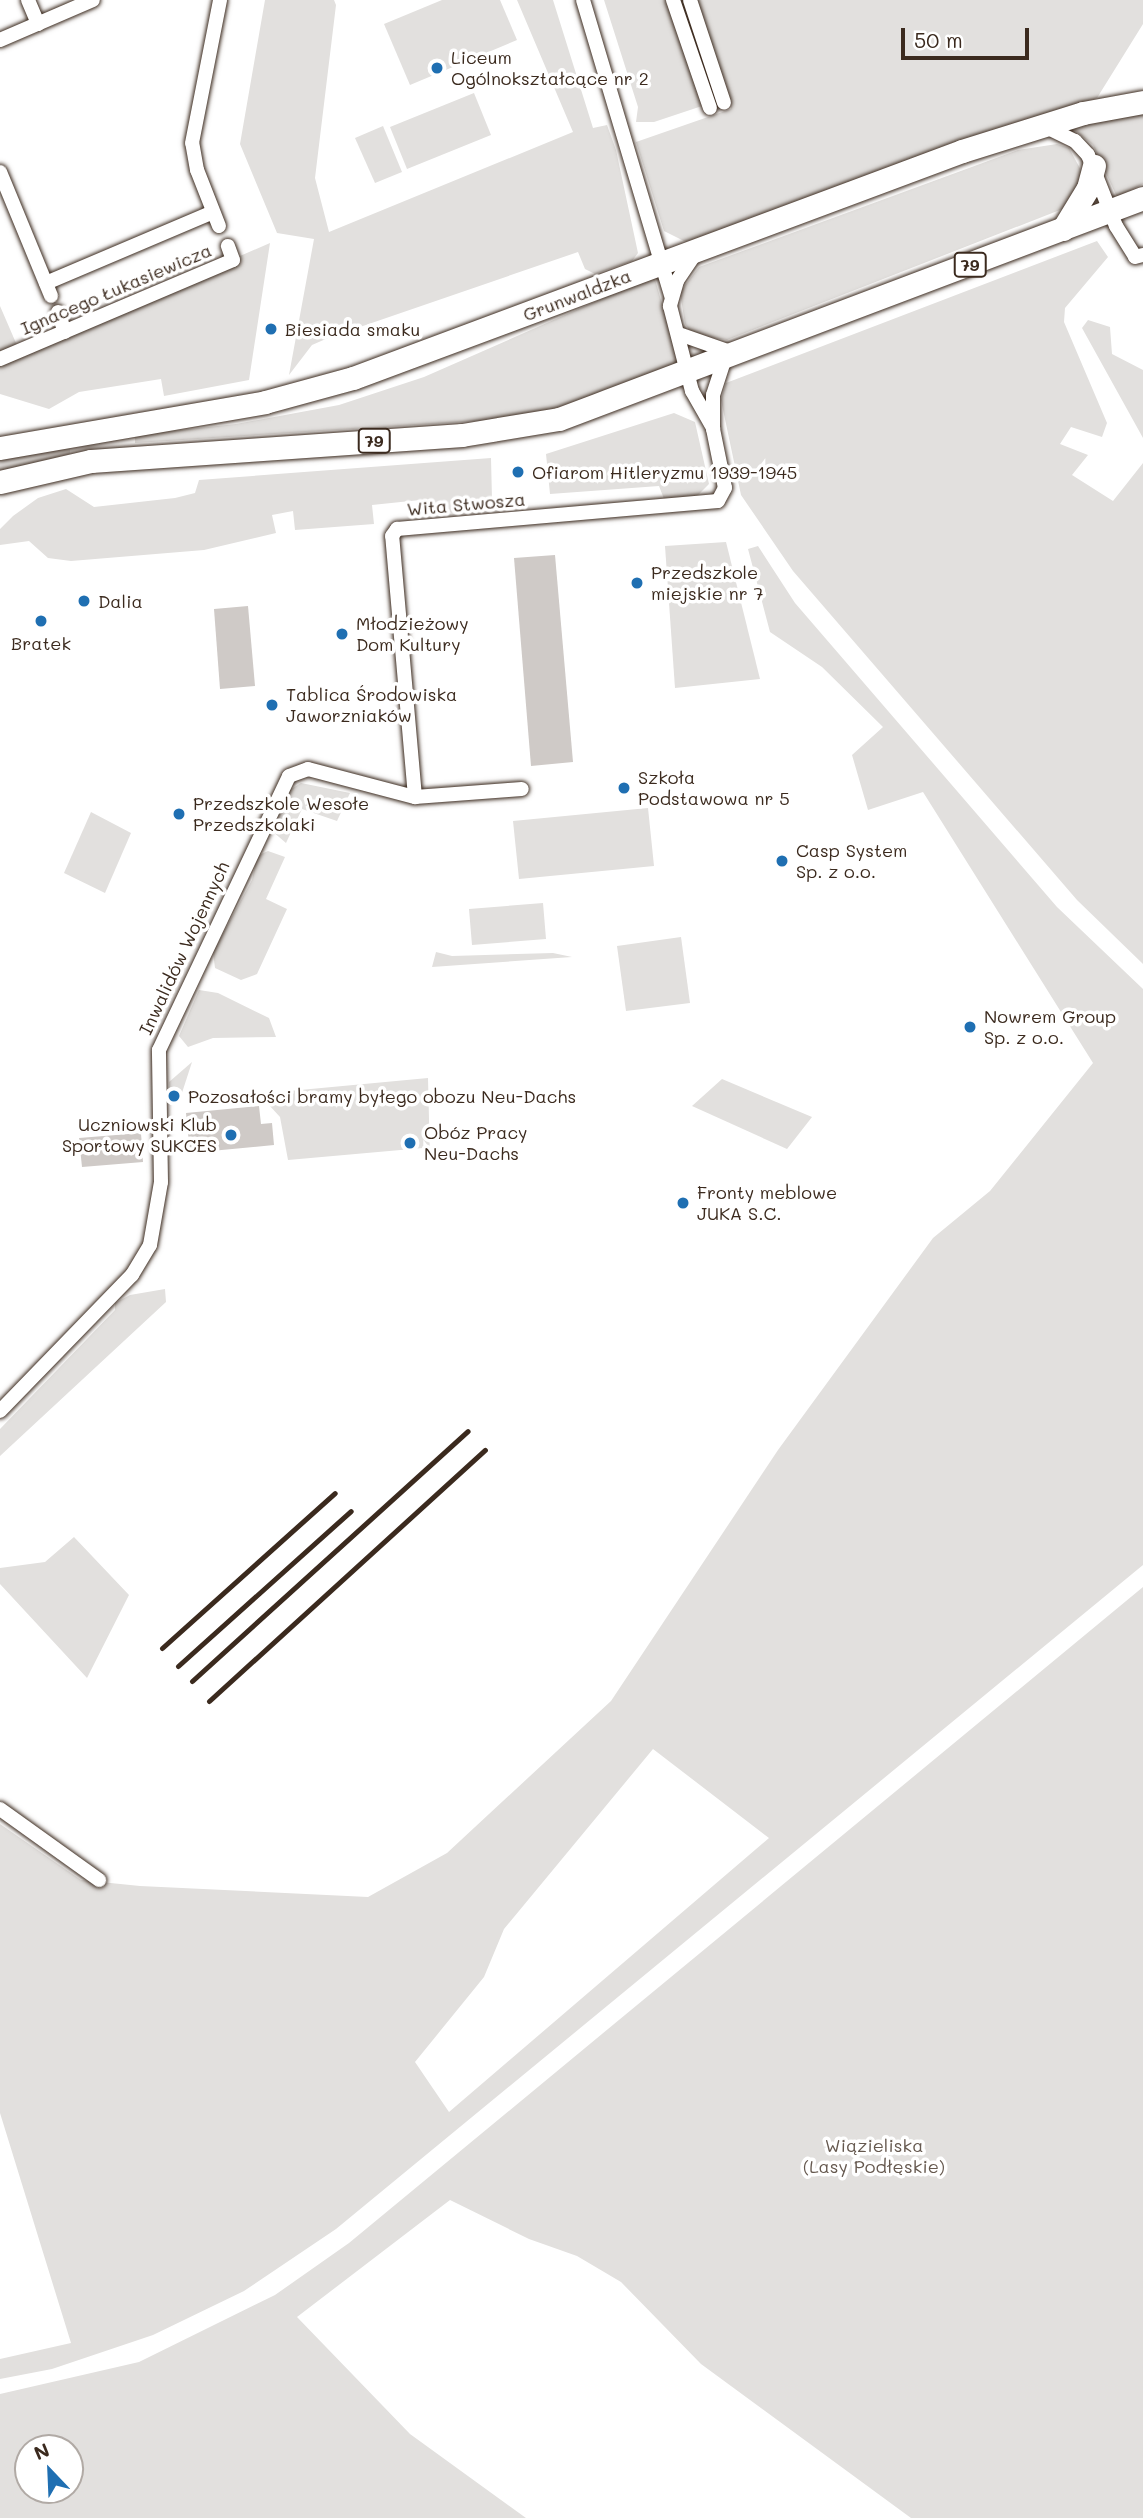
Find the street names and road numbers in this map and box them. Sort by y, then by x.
street label: Ignacego Łukasiewicza [17,239,215,339]
road number: 79 [953,252,988,278]
street label: Grunwaldzka [520,264,634,326]
road number: 79 [356,428,392,454]
street label: Wita Stwosza [406,488,526,520]
street label: Inwalidów Wojennych [134,858,234,1038]

